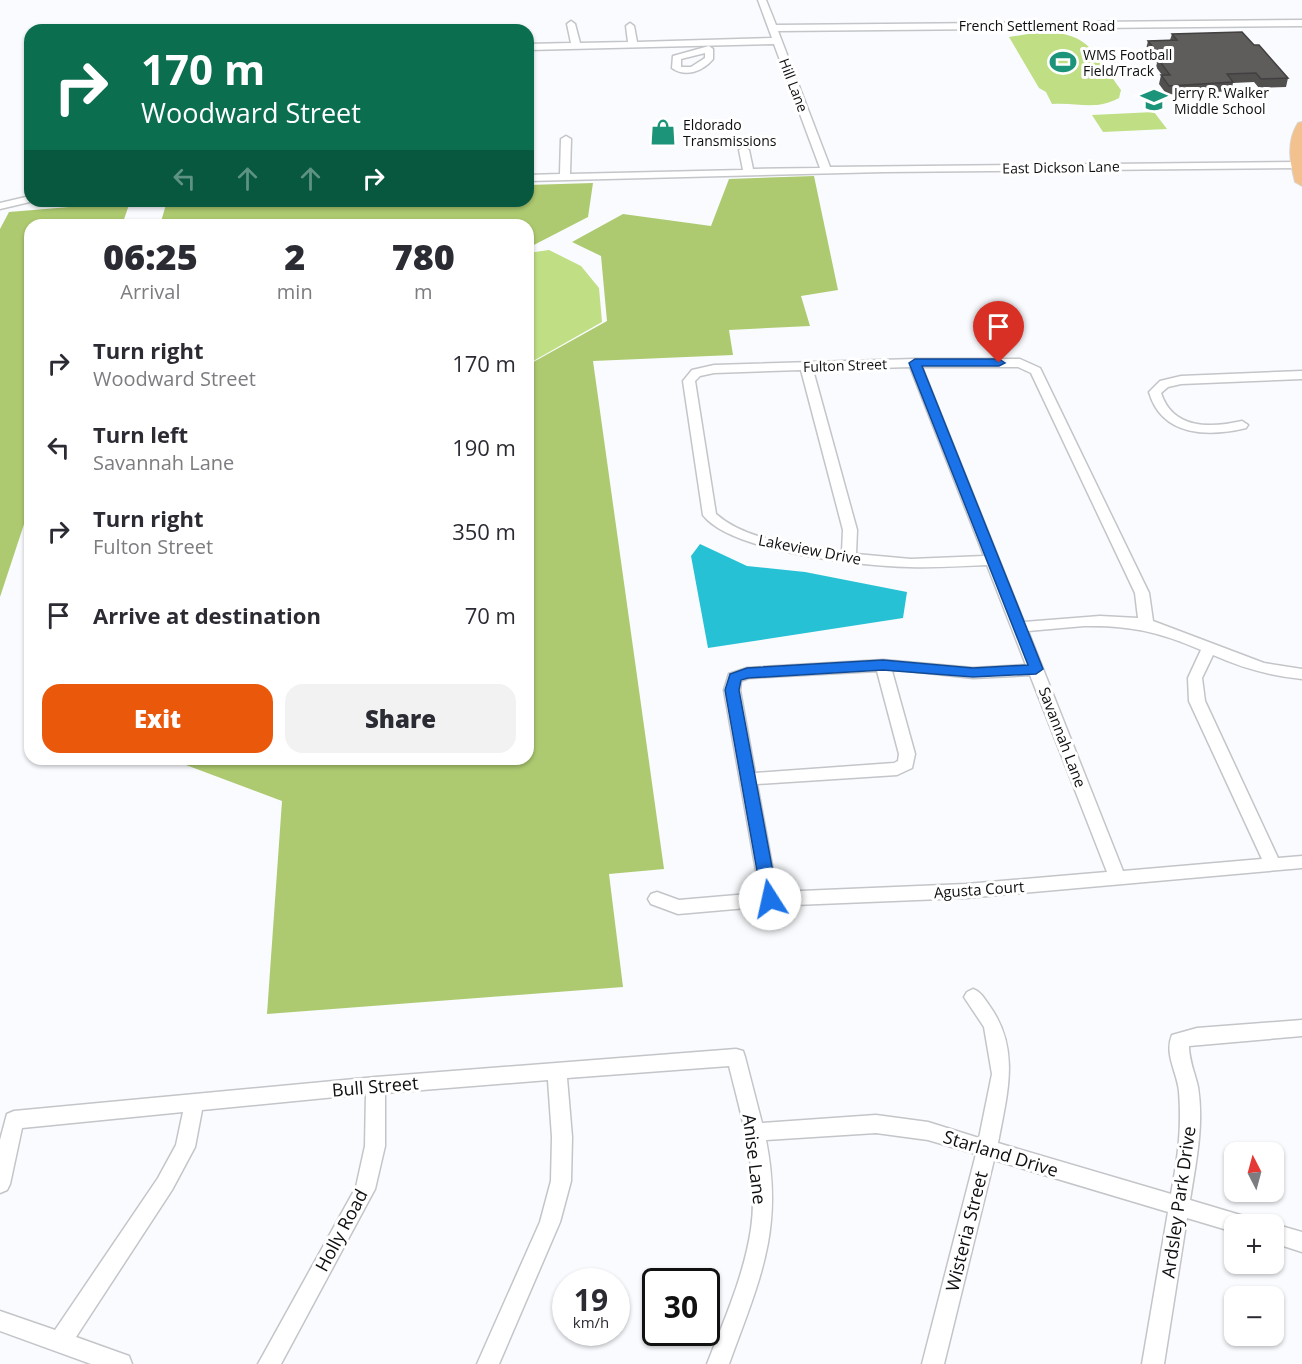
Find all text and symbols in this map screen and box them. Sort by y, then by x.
street label: French Settlement Road [959,16,1115,35]
text: 170 m [141,40,265,97]
place label: WMS Football Field/Track [1083,45,1172,80]
sports icon: WMS Football Field/Track [1048,47,1078,77]
icon: right [42,48,120,126]
street label: Hill Lane [775,55,813,115]
place label: Jerry R. Walker Middle School [1172,83,1269,118]
school or university icon: Jerry R. Walker Middle School [1139,85,1169,115]
text: Woodward Street [141,94,361,131]
place label: Eldorado Transmissions [683,115,777,150]
shop icon: Eldorado Transmissions [648,117,678,147]
street label: East Dickson Lane [1002,156,1120,178]
icon: left [168,162,201,195]
icon: ahead [231,162,264,195]
icon: ahead [294,162,327,195]
icon: right [357,162,390,195]
text: 06:25 [103,232,198,281]
text: 2 [284,232,305,281]
text: 780 [392,232,455,281]
text: Arrival [120,278,181,305]
text: min [277,278,313,305]
text: m [414,278,433,305]
pin [973,301,1024,363]
icon: arrive [982,310,1015,343]
text: Turn right [93,335,204,365]
icon: right [42,347,75,380]
text: 170 m [452,348,516,378]
street label: Fulton Street [803,354,887,376]
text: Woodward Street [93,365,256,392]
text: Turn left [93,419,188,449]
icon: left [42,431,75,464]
text: 190 m [452,432,516,462]
text: Savannah Lane [93,449,234,476]
text: Turn right [93,503,204,533]
icon: right [42,515,75,548]
text: 350 m [452,516,516,546]
street label: Lakeview Drive [757,529,863,569]
text: Fulton Street [93,533,213,560]
icon: arrive [42,599,75,632]
text: Arrive at destination [93,600,321,630]
text: 70 m [465,600,516,630]
button: Exit [42,684,273,753]
button: Share [285,684,516,753]
street label: Savannah Lane [1035,684,1091,790]
position arrow [738,867,802,931]
street label: Agusta Court [933,876,1025,902]
street label: Bull Street [331,1070,419,1102]
street label: Anise Lane [738,1112,772,1206]
street label: Starland Drive [941,1124,1061,1182]
street label: Ardsley Park Drive [1155,1125,1201,1279]
north arrow [1224,1142,1284,1202]
map controls [1224,1142,1284,1346]
street label: Wisteria Street [939,1168,993,1294]
street label: Holly Road [309,1185,373,1275]
button: + [1224,1214,1284,1274]
speed limit sign: 30 [642,1268,720,1346]
text: 19 [574,1279,608,1320]
button: − [1224,1286,1284,1346]
text: km/h [573,1312,609,1332]

